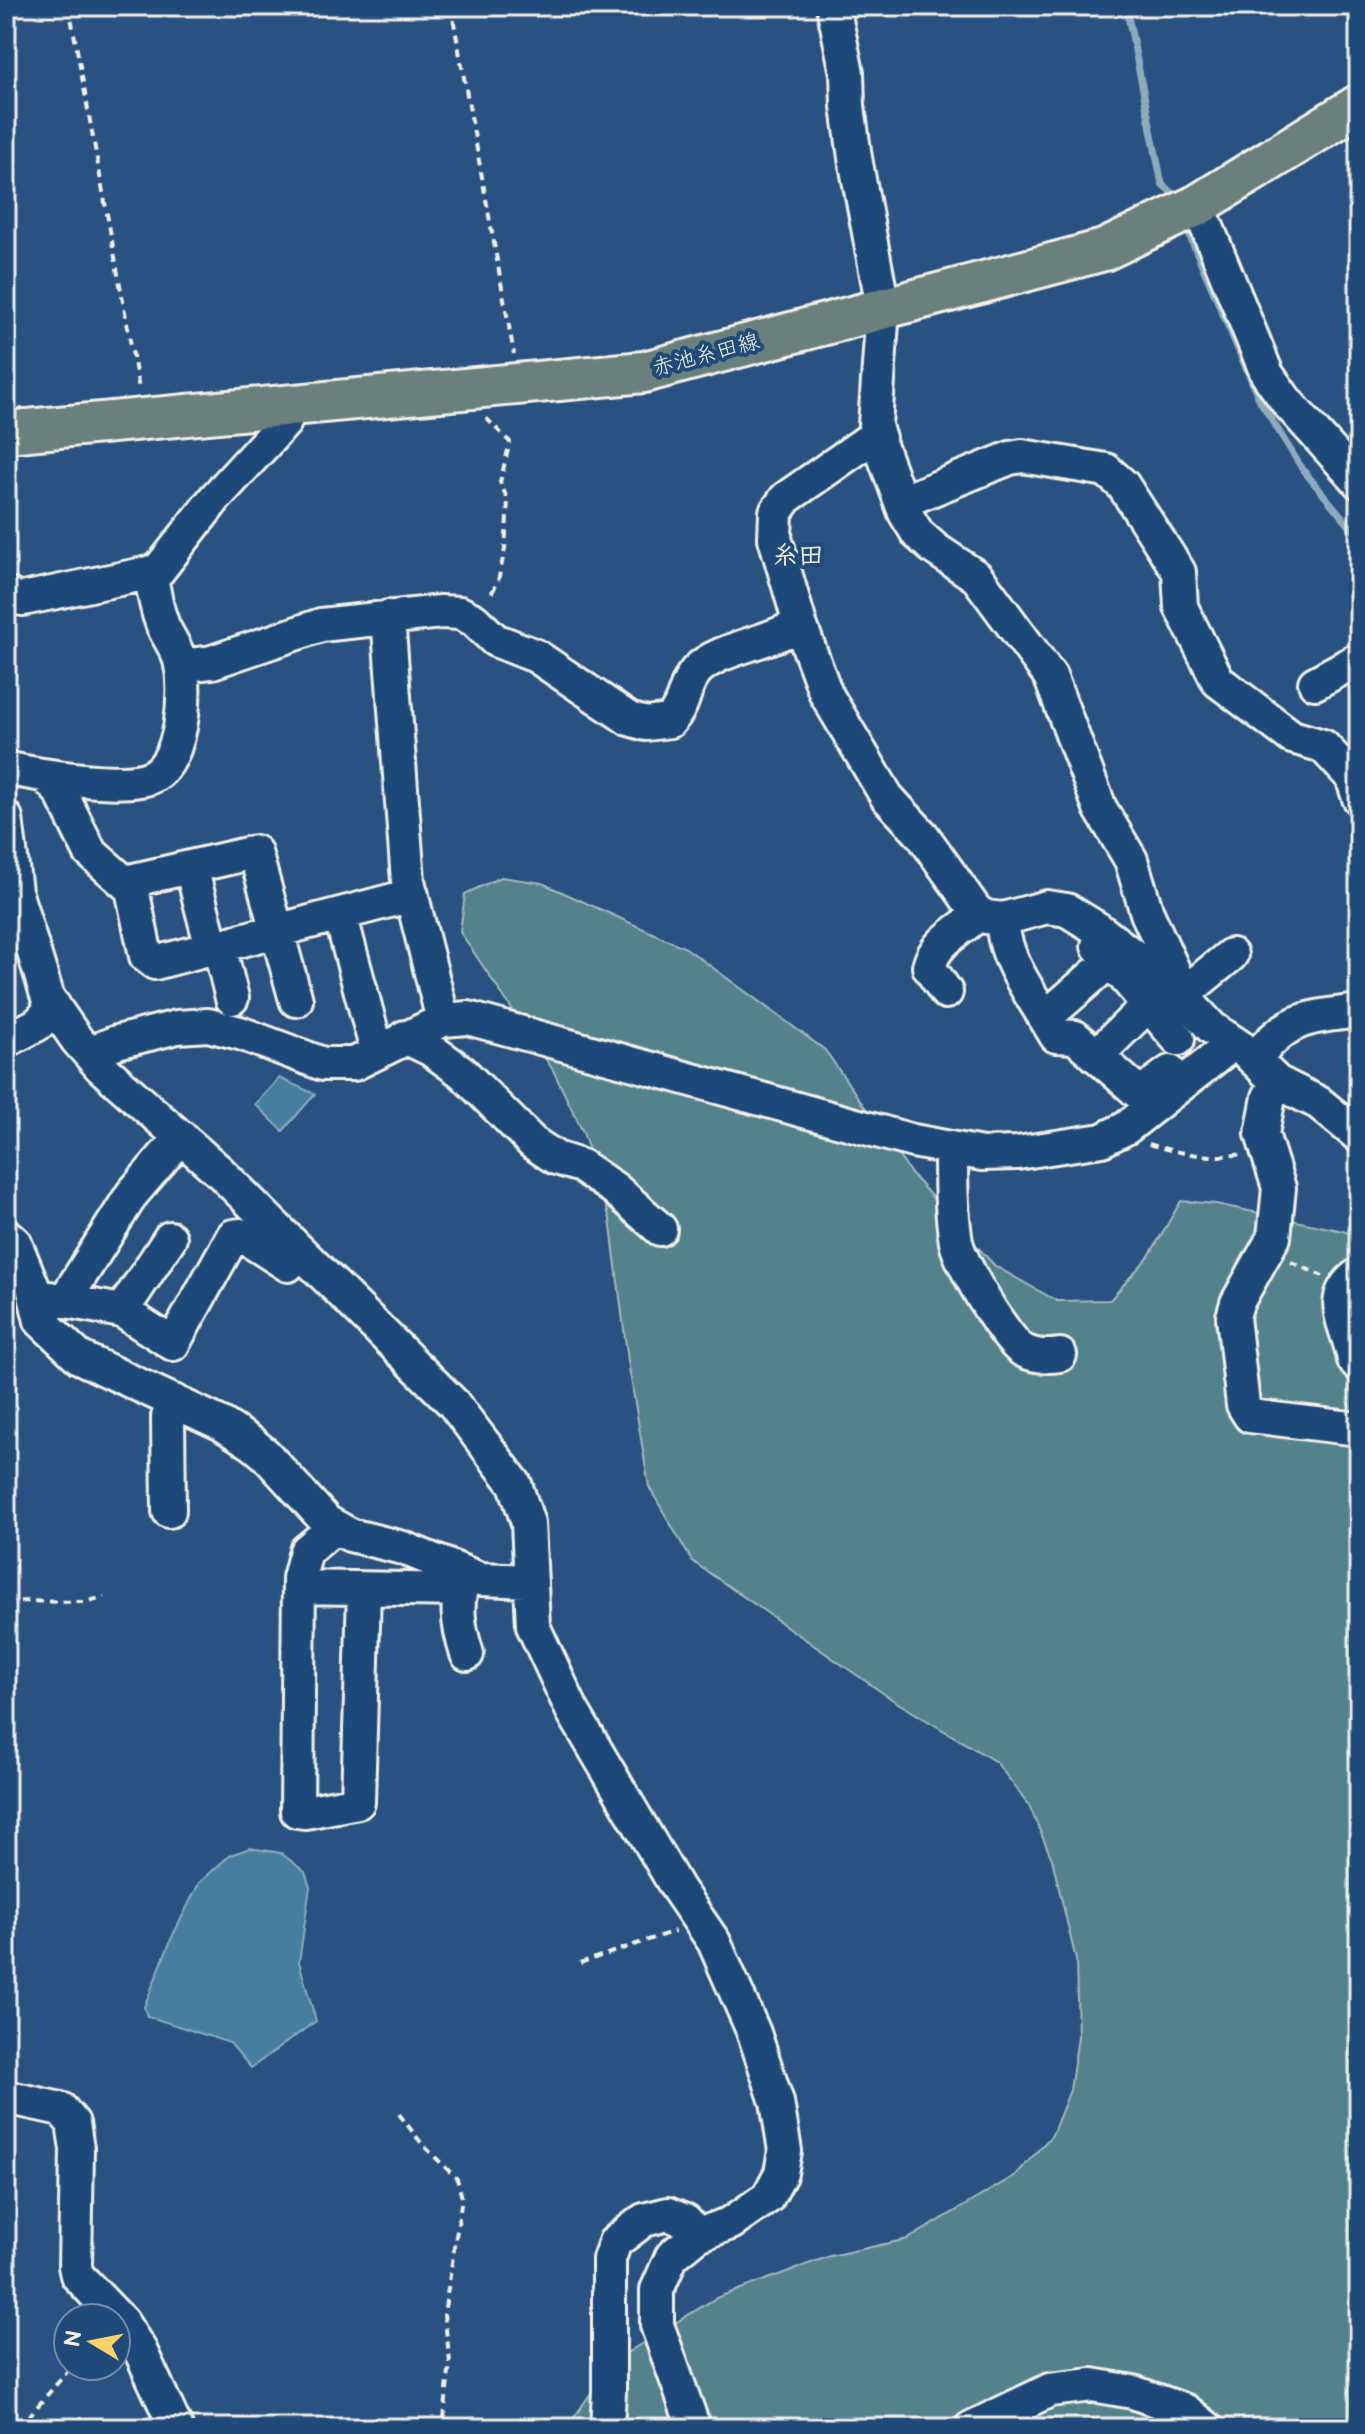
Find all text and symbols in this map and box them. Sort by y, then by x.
street label: 赤池糸田線 [649,328,763,382]
district label: 糸田 [772,541,824,572]
north arrow [52,2302,132,2382]
text: N [59,2328,89,2349]

